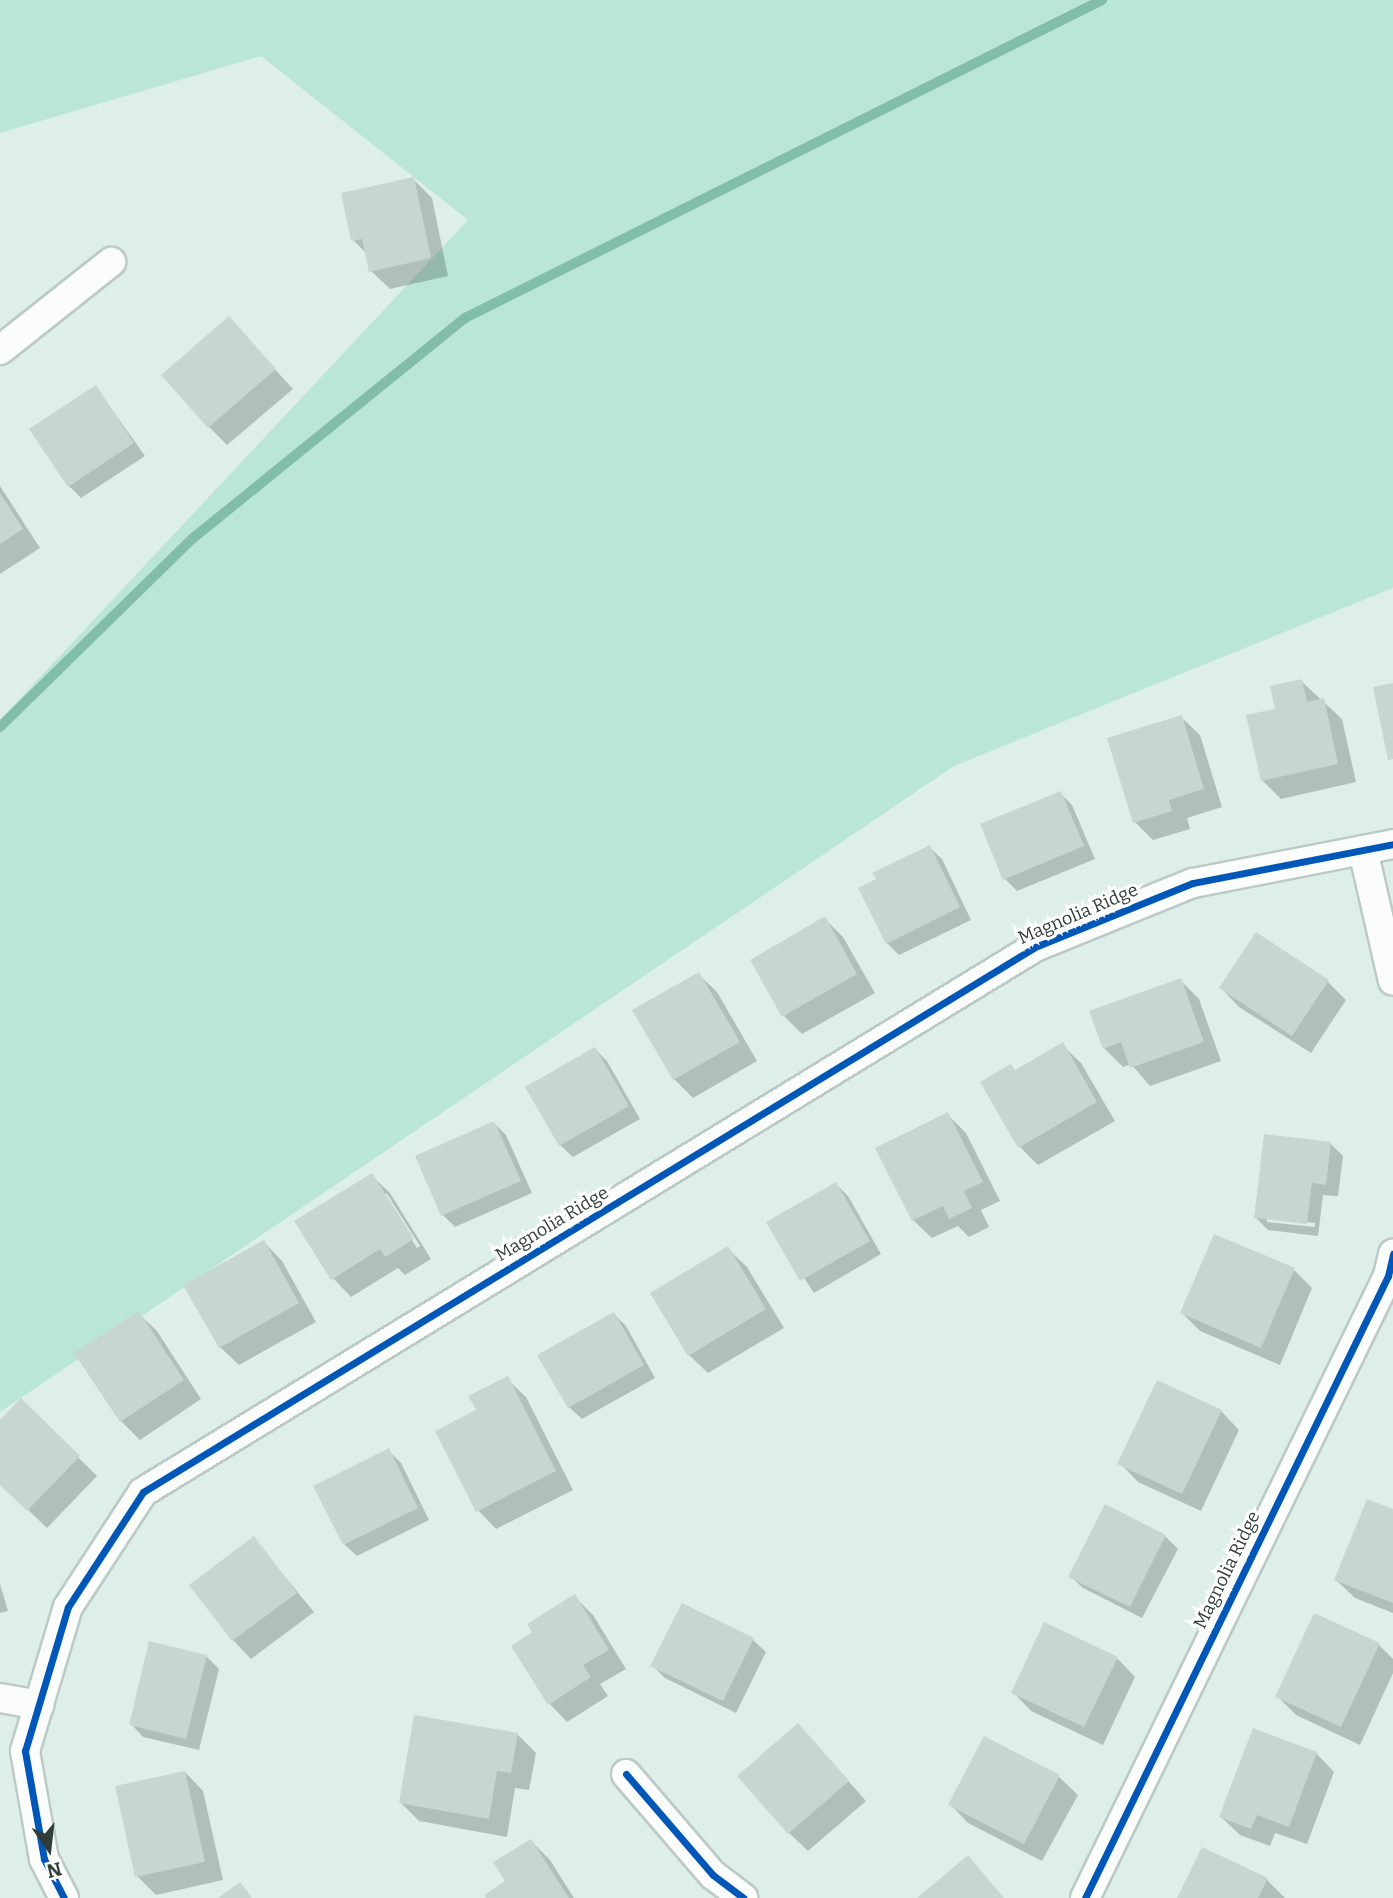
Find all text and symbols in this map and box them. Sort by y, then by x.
street label: Magnolia Ridge [1015,879,1141,949]
street label: Magnolia Ridge [491,1182,613,1266]
street label: Magnolia Ridge [1189,1508,1265,1632]
north arrow [14,1814,84,1884]
text: N [44,1857,64,1883]

